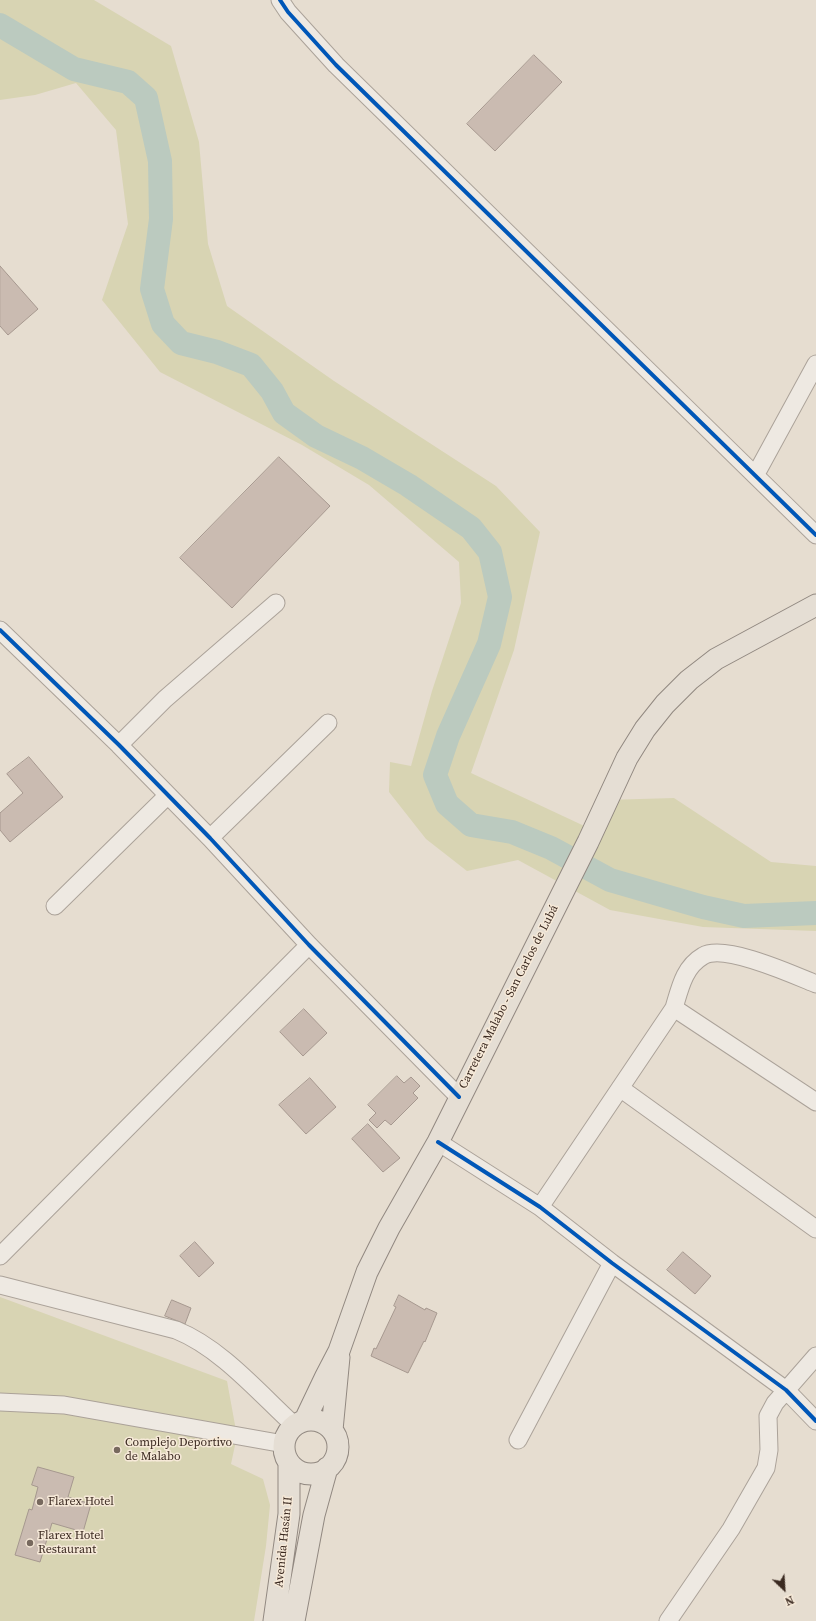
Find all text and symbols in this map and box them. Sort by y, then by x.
street label: Carretera Malabo - San Carlos de Lubá [456,903,562,1091]
place label: Complejo Deportivo de Malabo [125,1436,232,1464]
marker: Complejo Deportivo de Malabo [112,1445,122,1455]
place label: Flarex Hotel [48,1495,114,1509]
street label: Avenida Hasán II [272,1496,296,1588]
marker: Flarex Hotel [35,1497,45,1507]
place label: Flarex Hotel Restaurant [38,1529,104,1557]
marker: Flarex Hotel Restaurant [25,1538,35,1548]
north arrow [764,1569,804,1609]
text: N [782,1592,796,1609]

